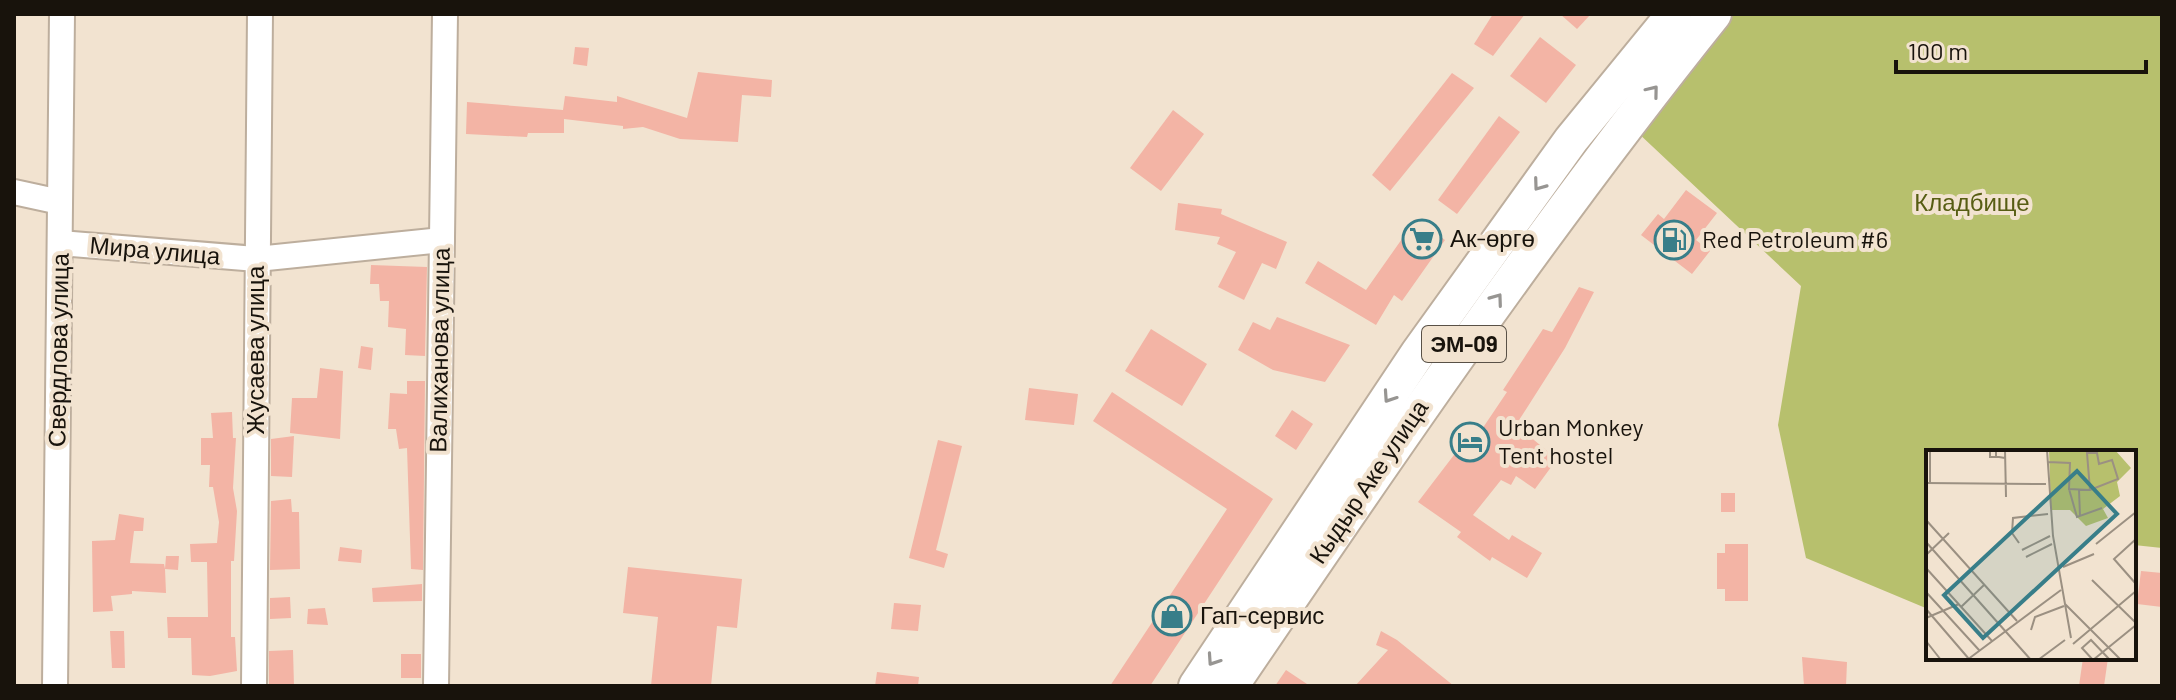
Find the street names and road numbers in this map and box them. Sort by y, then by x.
street label: Мира улица [89,229,222,270]
street label: Валиханова улица [422,247,455,453]
street label: Свердлова улица [41,252,74,447]
street label: Жусаева улица [240,265,269,434]
road number: ЭМ-09 [1422,326,1506,362]
street label: Кыдыр Аке улица [1302,393,1434,569]

